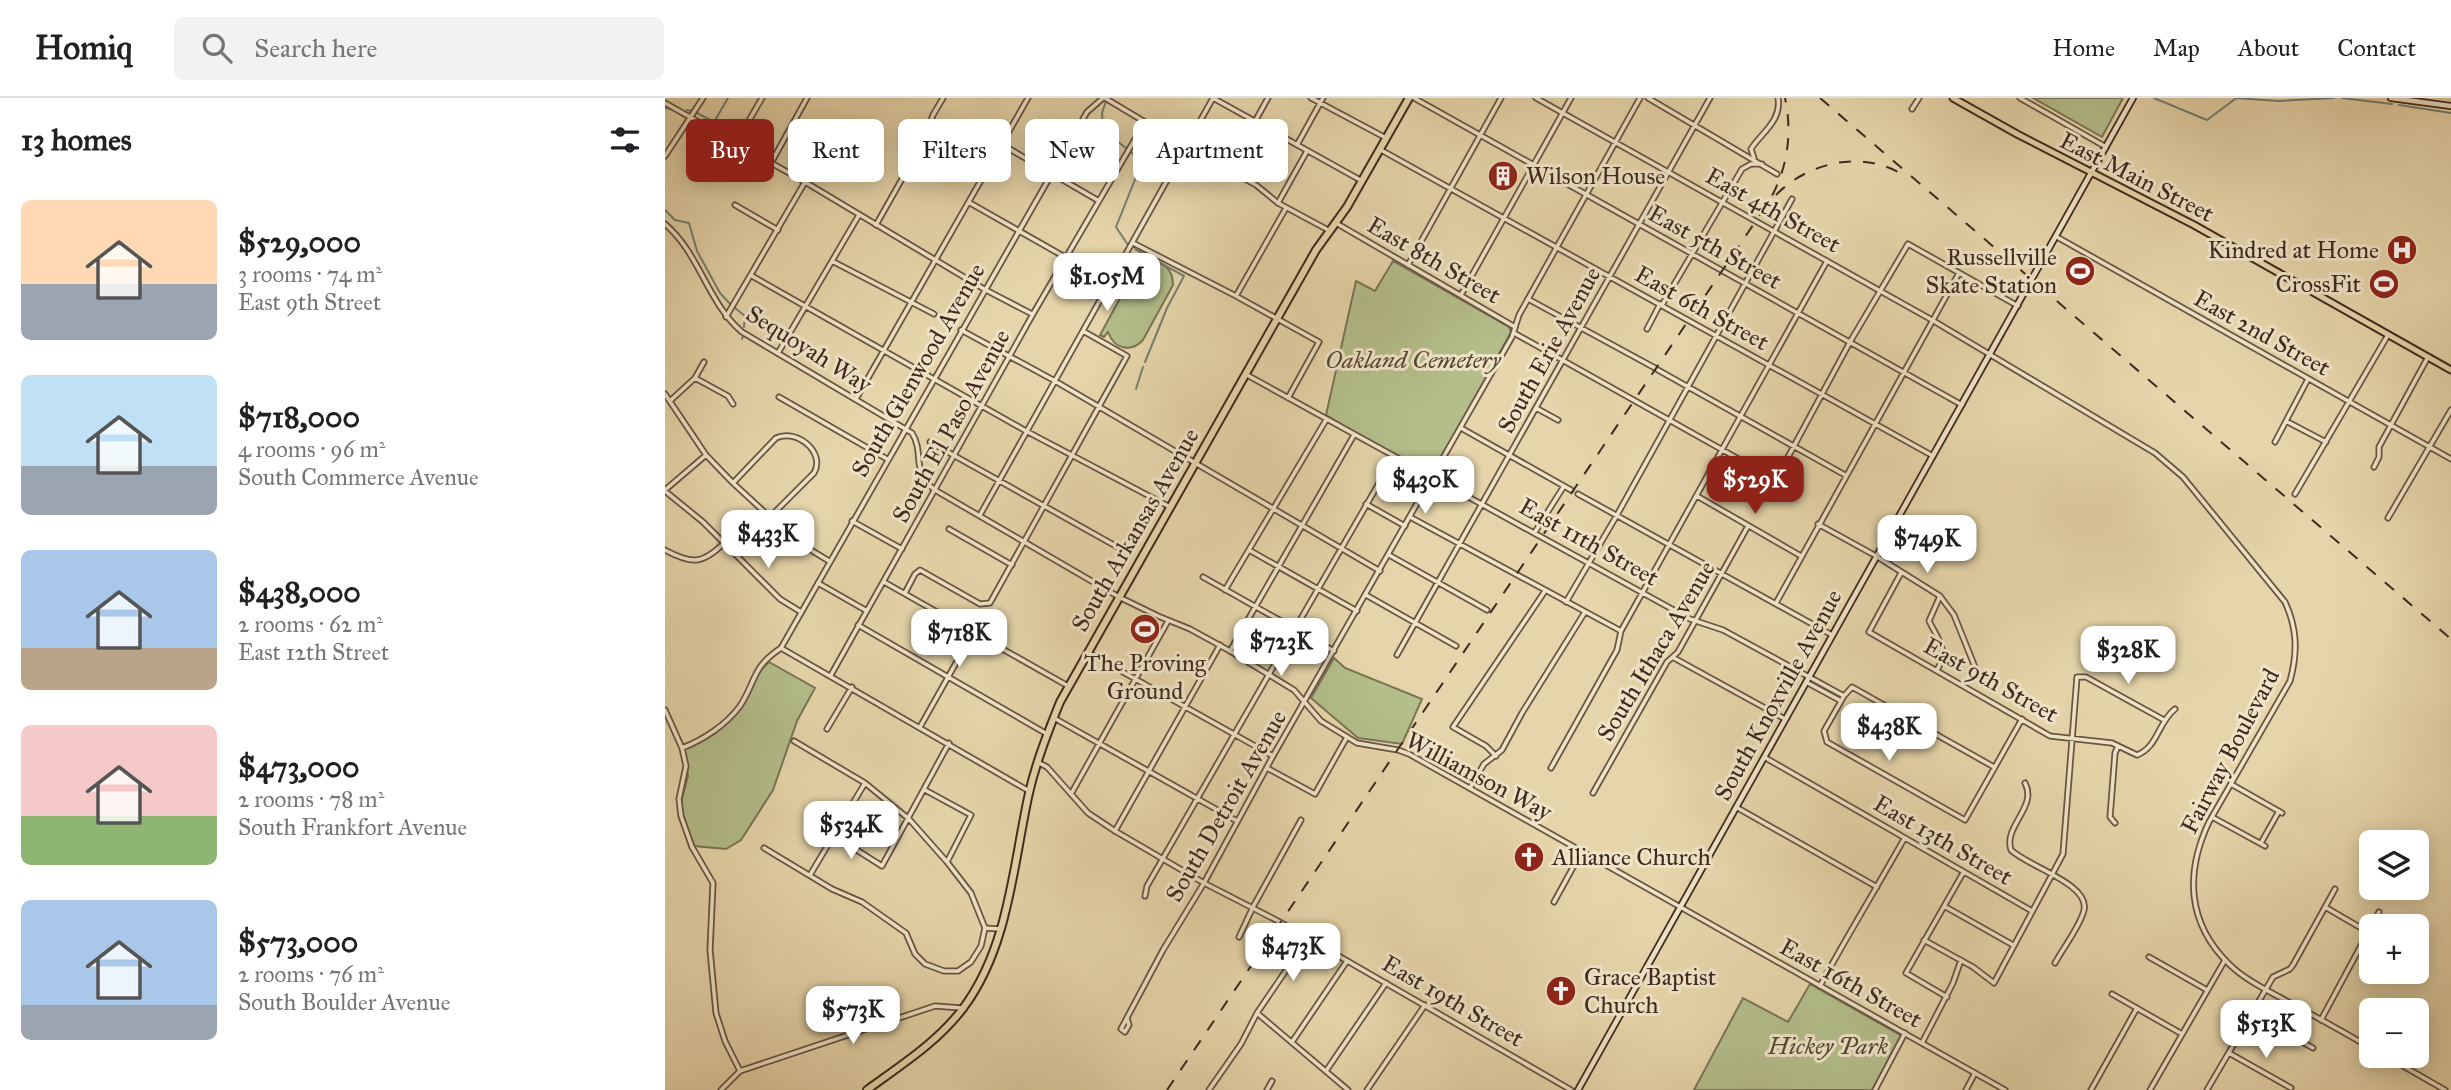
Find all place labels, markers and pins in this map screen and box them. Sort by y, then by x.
building icon: Wilson House [1486,159,1520,193]
place label: Wilson House [1526,161,1665,191]
hospital icon: Kindred at Home [2385,233,2419,267]
place label: Kindred at Home [2208,235,2379,265]
place label: Russellville Skate Station [1926,242,2057,300]
pin: $1.05M [1050,254,1164,313]
sports icon: Russellville Skate Station [2063,254,2097,288]
sports icon: CrossFit [2367,267,2401,301]
place label: CrossFit [2275,269,2362,299]
pin: $430K [1376,456,1474,516]
pin: $529K [1706,456,1804,516]
pin: $433K [719,510,817,570]
pin: $749K [1878,516,1976,575]
pin: $718K [910,610,1008,669]
sports icon: The Proving Ground [1128,612,1162,646]
pin: $723K [1232,618,1330,678]
pin: $328K [2079,626,2177,686]
place label: The Proving Ground [1084,648,1207,706]
pin: $438K [1840,704,1938,763]
pin: $534K [802,802,900,861]
church icon: Alliance Church [1512,840,1546,874]
place label: Alliance Church [1551,842,1711,872]
pin: $473K [1244,924,1342,983]
place label: Grace Baptist Church [1584,962,1717,1020]
church icon: Grace Baptist Church [1544,974,1578,1008]
pin: $573K [804,986,902,1046]
pin: $513K [2217,1000,2315,1060]

